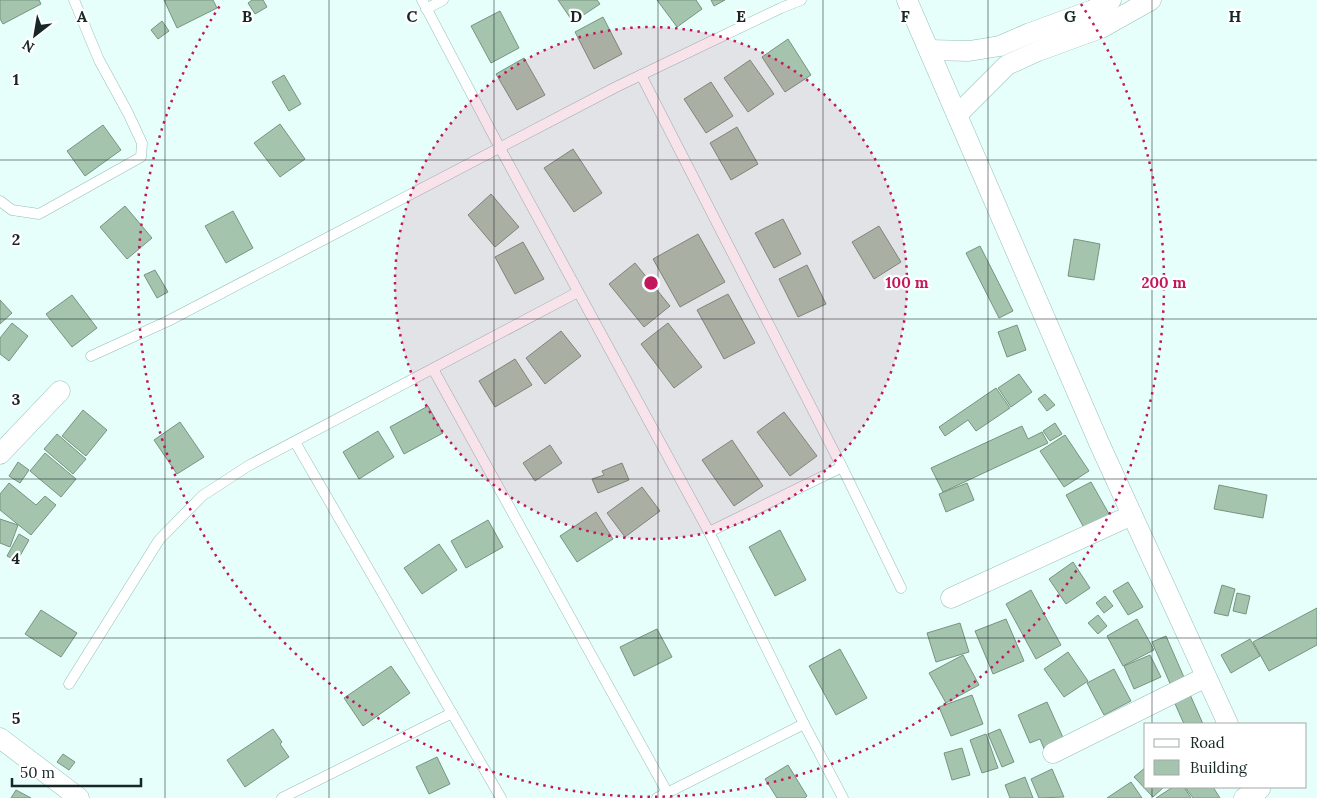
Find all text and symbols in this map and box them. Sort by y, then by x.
text: A [77,6,88,26]
text: B [242,6,253,26]
text: C [406,6,418,26]
text: D [570,6,582,26]
text: E [736,6,746,26]
text: F [900,6,910,26]
text: G [1064,6,1076,26]
text: H [1229,6,1242,26]
north arrow [10,10,60,60]
text: N [19,36,38,57]
text: 1 [13,69,19,89]
text: 2 [12,229,20,249]
text: 100 m [886,273,929,292]
text: 200 m [1142,273,1187,292]
centre of rings [642,274,660,292]
text: 3 [12,389,21,409]
text: 4 [12,548,21,568]
text: 5 [12,708,21,728]
legend [1144,723,1307,788]
text: Road [1190,733,1225,752]
scale bar [12,756,141,788]
text: Building [1190,758,1248,777]
text: 50 m [20,763,55,782]

